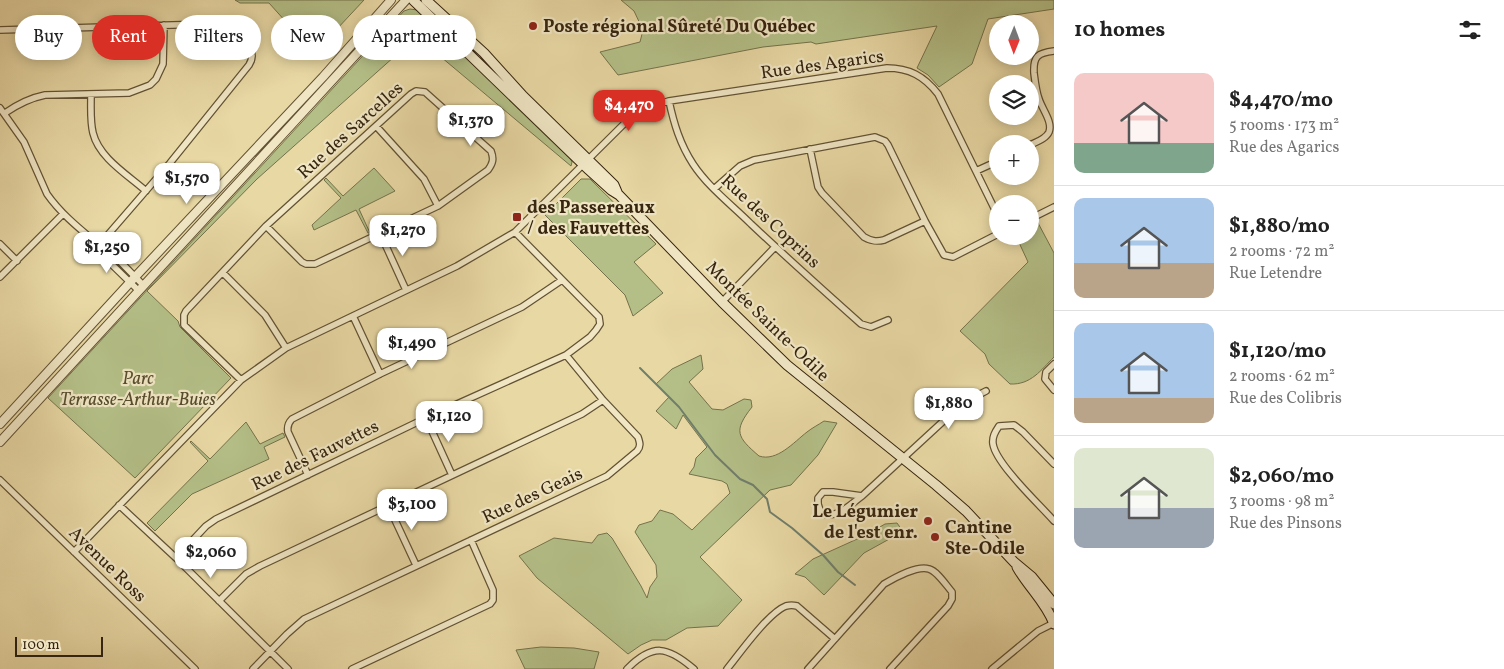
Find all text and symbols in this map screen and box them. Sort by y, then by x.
chip: Buy [15,15,82,60]
chip: Rent [92,15,165,60]
chip: Filters [175,15,261,60]
chip: New [271,15,343,60]
chip: Apartment [353,15,476,60]
place label: Poste régional Sûreté Du Québec [543,15,815,40]
north arrow [989,15,1039,65]
map controls [989,15,1039,245]
text: 10 homes [1074,16,1165,45]
icon: filters [1456,16,1484,44]
marker: Poste régional Sûreté Du Québec [527,20,539,32]
street label: Rue des Agarics [759,44,885,87]
button: layers [989,75,1039,125]
street label: Rue des Sarcelles [293,77,409,185]
text: $4,470/mo [1229,86,1333,115]
pin: $4,470 [588,90,670,132]
icon: home [1114,93,1174,153]
text: $4,470 [604,95,654,117]
pin: $1,370 [430,104,512,147]
text: $1,370 [449,110,493,132]
text: 5 rooms · 173 m² [1229,115,1339,137]
button: + [989,135,1039,185]
text: Rue des Agarics [1229,137,1339,159]
pin: $1,570 [146,162,228,205]
text: $1,570 [165,168,209,190]
street label: Rue des Coprins [715,169,825,275]
button: − [989,195,1039,245]
place label: des Passereaux / des Fauvettes [527,196,655,242]
marker: des Passereaux / des Fauvettes [511,211,523,223]
text: $1,880/mo [1229,212,1330,241]
pin: $1,270 [362,214,444,257]
icon: home [1114,218,1174,278]
text: $1,270 [380,220,426,242]
pin: $1,250 [66,232,148,274]
text: $1,250 [84,237,130,259]
text: 2 rooms · 72 m² [1229,241,1334,263]
street label: Montée Sainte-Odile [699,256,835,388]
text: Rue Letendre [1229,263,1322,285]
pin: $1,490 [371,328,453,370]
text: $1,490 [388,333,436,355]
text: $1,120/mo [1229,337,1326,366]
icon: home [1114,343,1174,403]
text: 2 rooms · 62 m² [1229,366,1335,388]
park label: Parc Terrasse-Arthur-Buies [60,367,216,413]
pin: $1,880 [908,388,990,430]
text: Rue des Colibris [1229,388,1342,410]
text: $1,880 [925,393,973,415]
pin: $1,120 [408,400,490,443]
text: $1,120 [427,406,471,428]
street label: Rue des Fauvettes [248,415,383,498]
street label: Rue des Geais [478,462,587,531]
text: $2,060/mo [1229,462,1334,491]
icon: home [1114,468,1174,528]
pin: $3,100 [371,488,453,531]
text: 3 rooms · 98 m² [1229,491,1334,513]
text: $3,100 [388,494,436,516]
place label: Le Légumier de l'est enr. [812,500,918,546]
text: Rue des Pinsons [1229,513,1342,535]
marker: Le Légumier de l'est enr. [922,515,934,527]
place label: Cantine Ste-Odile [945,516,1025,562]
street label: Avenue Ross [63,522,151,609]
marker: Cantine Ste-Odile [929,531,941,543]
pin: $2,060 [170,536,252,579]
text: $2,060 [186,542,236,564]
scale bar [15,634,102,657]
text: 100 m [22,636,60,655]

